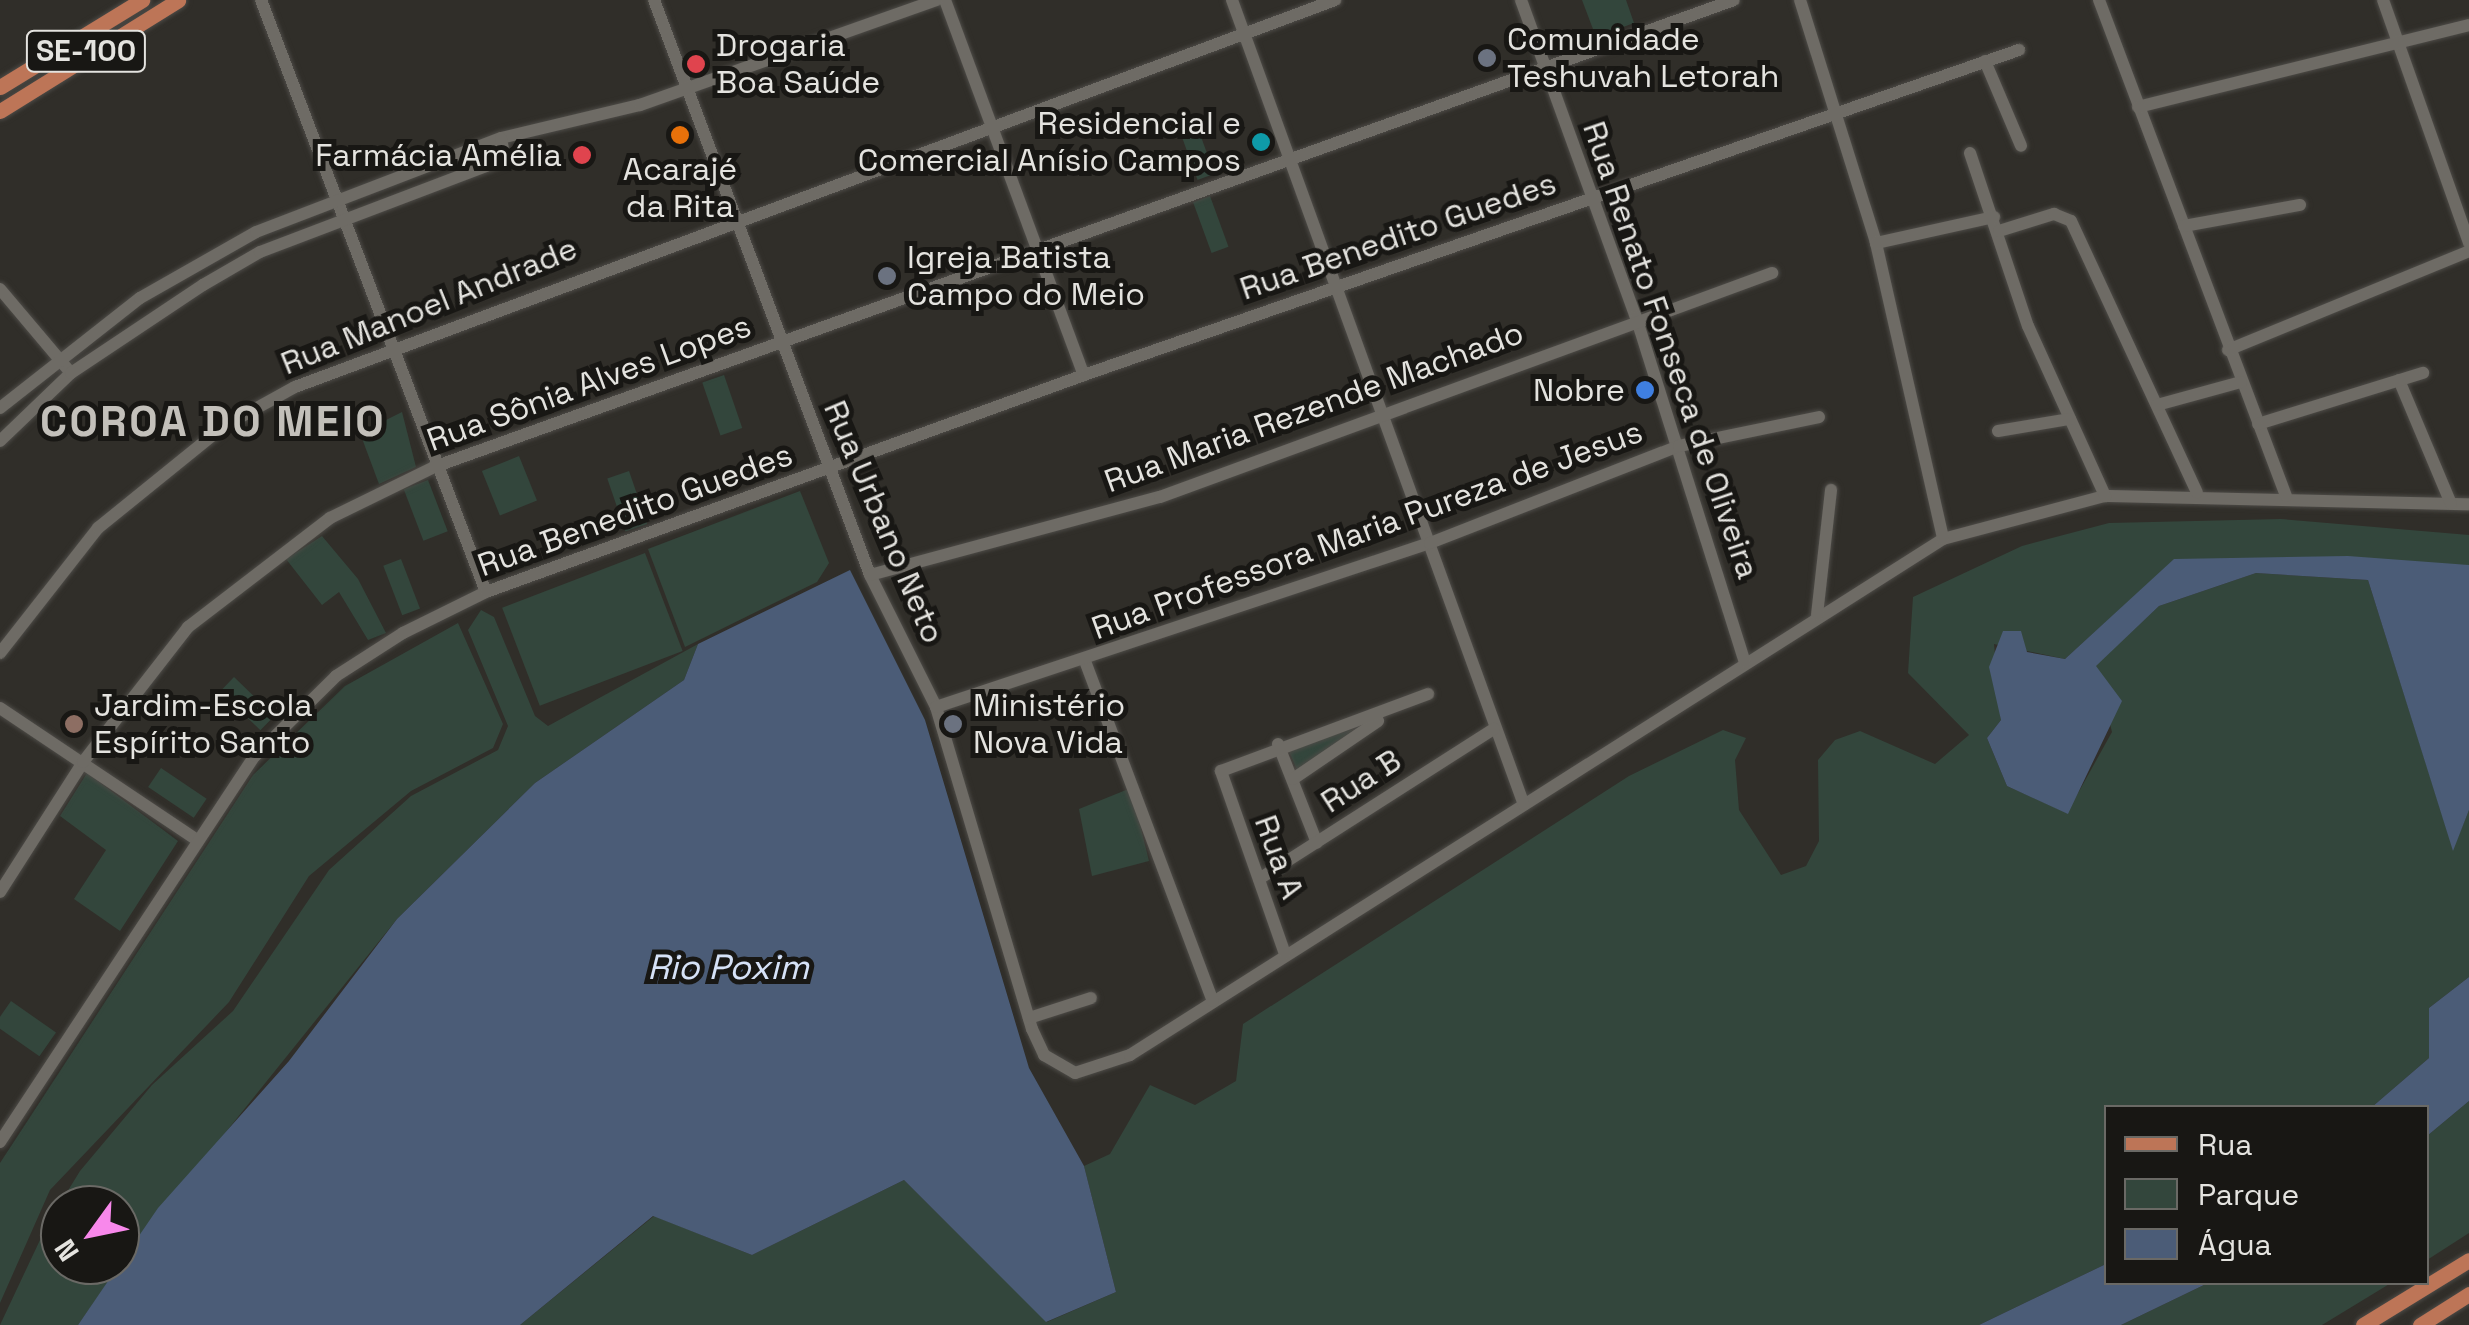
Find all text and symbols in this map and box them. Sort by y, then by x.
place label: Comunidade Teshuvah Letorah [1507,21,1779,96]
road number: SE-100 [23,26,148,76]
place label: Drogaria Boa Saúde [716,27,880,102]
marker: Comunidade Teshuvah Letorah [1476,47,1498,69]
marker: Drogaria Boa Saúde [685,53,707,75]
place label: Residencial e Comercial Anísio Campos [857,105,1241,180]
street label: Rua Renato Fonseca de Oliveira [1575,116,1767,584]
marker: Acarajé da Rita [669,124,691,146]
marker: Residencial e Comercial Anísio Campos [1250,131,1272,153]
place label: Farmácia Amélia [315,136,562,174]
marker: Farmácia Amélia [571,144,593,166]
place label: Acarajé da Rita [623,151,737,226]
street label: Rua Benedito Guedes [1235,164,1561,308]
street label: Rua Manoel Andrade [275,229,583,383]
place label: Igreja Batista Campo do Meio [907,239,1145,314]
marker: Igreja Batista Campo do Meio [876,265,898,287]
street label: Rua Sônia Alves Lopes [422,306,756,460]
street label: Rua Maria Rezende Machado [1099,313,1529,501]
place label: Nobre [1533,371,1625,409]
marker: Nobre [1634,379,1656,401]
street label: Rua Urbano Neto [816,395,952,649]
district label: COROA DO MEIO [40,397,386,447]
street label: Rua Professora Maria Pureza de Jesus [1087,412,1647,648]
street label: Rua Benedito Guedes [473,435,797,585]
place label: Jardim-Escola Espírito Santo [94,687,313,762]
place label: Ministério Nova Vida [973,687,1125,762]
marker: Jardim-Escola Espírito Santo [63,713,85,735]
marker: Ministério Nova Vida [942,713,964,735]
street label: Rua B [1314,741,1408,821]
street label: Rua A [1246,810,1312,904]
water label: Rio Poxim [647,946,809,988]
legend [2104,1105,2429,1285]
text: Rua [2198,1125,2253,1164]
text: Parque [2198,1175,2299,1214]
north arrow [40,1185,140,1285]
text: Água [2198,1225,2272,1264]
text: N [46,1233,87,1268]

